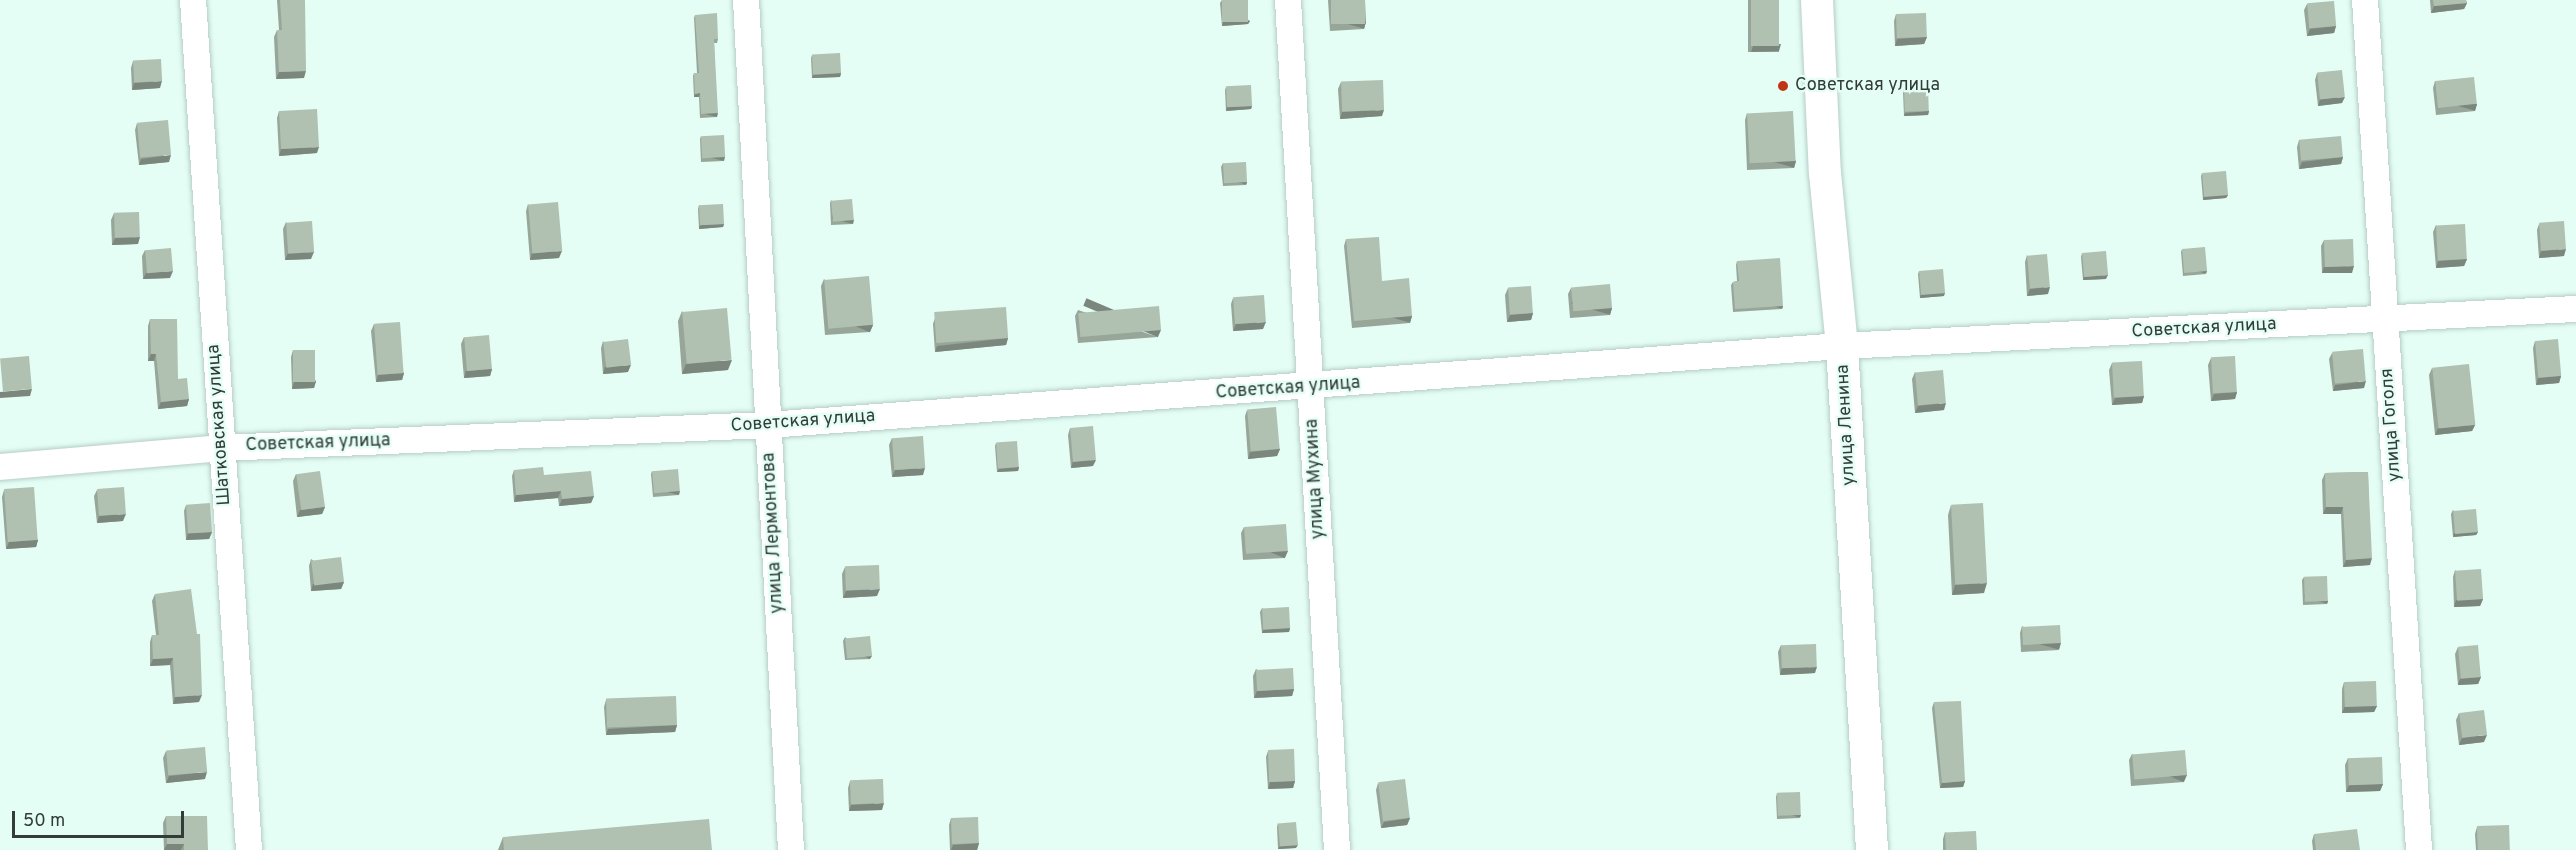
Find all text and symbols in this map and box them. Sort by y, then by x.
place label: Советская улица [1795,75,1940,97]
marker: Советская улица [1776,79,1790,93]
street label: Советская улица [2131,314,2277,344]
street label: Шатковская улица [204,344,236,506]
street label: улица Ленина [1833,364,1861,486]
street label: улица Гоголя [2377,368,2407,482]
street label: Советская улица [1215,373,1361,405]
street label: Советская улица [730,406,876,438]
street label: улица Мухина [1302,418,1330,540]
street label: Советская улица [245,431,391,457]
street label: улица Лермонтова [759,452,789,614]
scale bar [15,799,188,837]
text: 50 m [23,810,65,833]

